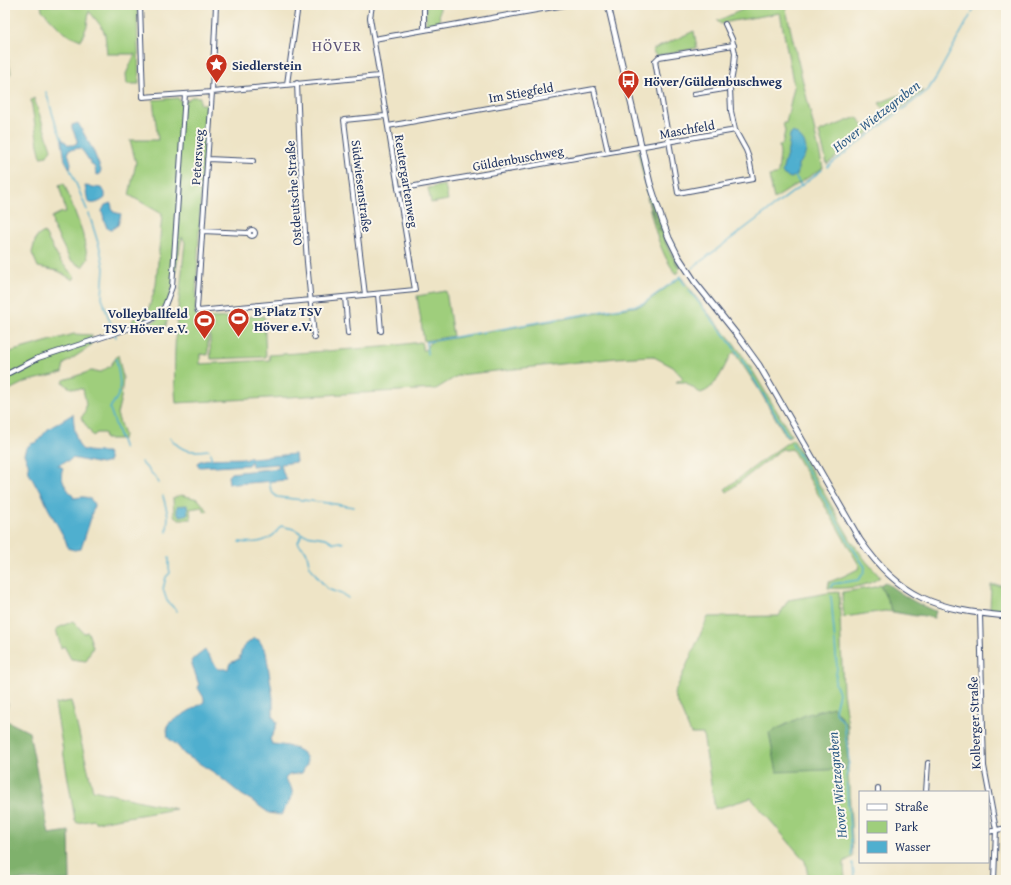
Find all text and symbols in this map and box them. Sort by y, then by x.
district label: HÖVER [312,35,362,56]
place icon: Siedlerstein [204,52,230,85]
place label: Siedlerstein [232,56,302,75]
bus stop icon: Höver/Güldenbuschweg [615,68,641,101]
place label: Höver/Güldenbuschweg [644,72,782,91]
water label: Hover Wietzegraben [827,75,924,157]
street label: Im Stiegfeld [487,77,555,108]
street label: Maschfeld [658,115,716,144]
street label: Petersweg [186,128,209,186]
street label: Reutergartenweg [390,133,423,230]
street label: Südwiesenstraße [346,139,377,233]
street label: Ostdeutsche Straße [280,140,307,246]
street label: Güldenbuschweg [471,141,566,176]
place label: B-Platz TSV Höver e.V. [254,302,322,336]
place label: Volleyballfeld TSV Höver e.V. [104,304,189,338]
sports icon: B-Platz TSV Höver e.V. [225,305,251,338]
sports icon: Volleyballfeld TSV Höver e.V. [191,307,217,340]
street label: Kolberger Straße [963,676,986,770]
water label: Hover Wietzegraben [822,731,852,840]
legend [859,791,989,863]
text: Straße [895,798,929,815]
text: Park [895,818,919,835]
text: Wasser [895,838,931,855]

